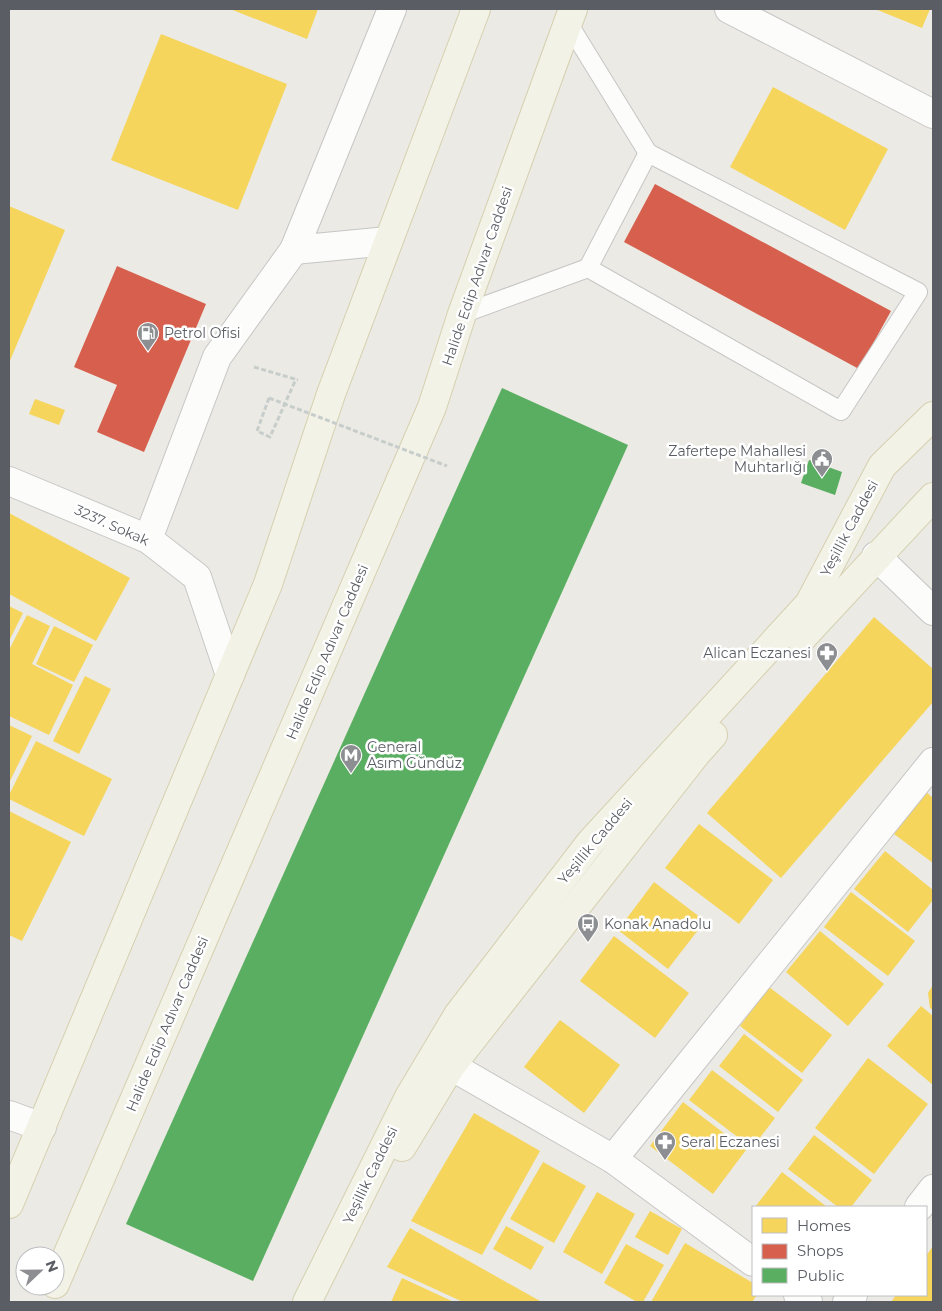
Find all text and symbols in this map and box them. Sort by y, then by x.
street label: Halide Edip Adıvar Caddesi [438,184,516,368]
fuel station icon: Petrol Ofisi [136,321,160,352]
place label: Petrol Ofisi [164,324,241,342]
place label: Zafertepe Mahallesi Muhtarlığı [668,442,806,476]
public building icon: Zafertepe Mahallesi Muhtarlığı [810,447,834,478]
street label: Yeşillik Caddesi [816,477,882,579]
street label: 3237. Sokak [72,501,153,550]
street label: Halide Edip Adıvar Caddesi [282,562,372,742]
pharmacy icon: Alican Eczanesi [815,641,839,672]
place label: Alican Eczanesi [703,644,811,662]
place label: General Asım Gündüz [367,738,462,772]
metro station icon: General Asım Gündüz [339,743,363,774]
street label: Yeşillik Caddesi [554,794,636,888]
bus stop icon: Konak Anadolu [576,912,600,943]
place label: Konak Anadolu [604,915,711,933]
street label: Halide Edip Adıvar Caddesi [122,934,212,1114]
street label: Yeşillik Caddesi [339,1123,401,1227]
pharmacy icon: Seral Eczanesi [653,1130,677,1161]
place label: Seral Eczanesi [681,1133,780,1151]
legend [752,1206,927,1296]
text: Homes [797,1216,851,1235]
text: Shops [797,1241,843,1260]
north arrow [15,1246,65,1296]
text: N [42,1258,63,1275]
text: Public [797,1266,845,1285]

